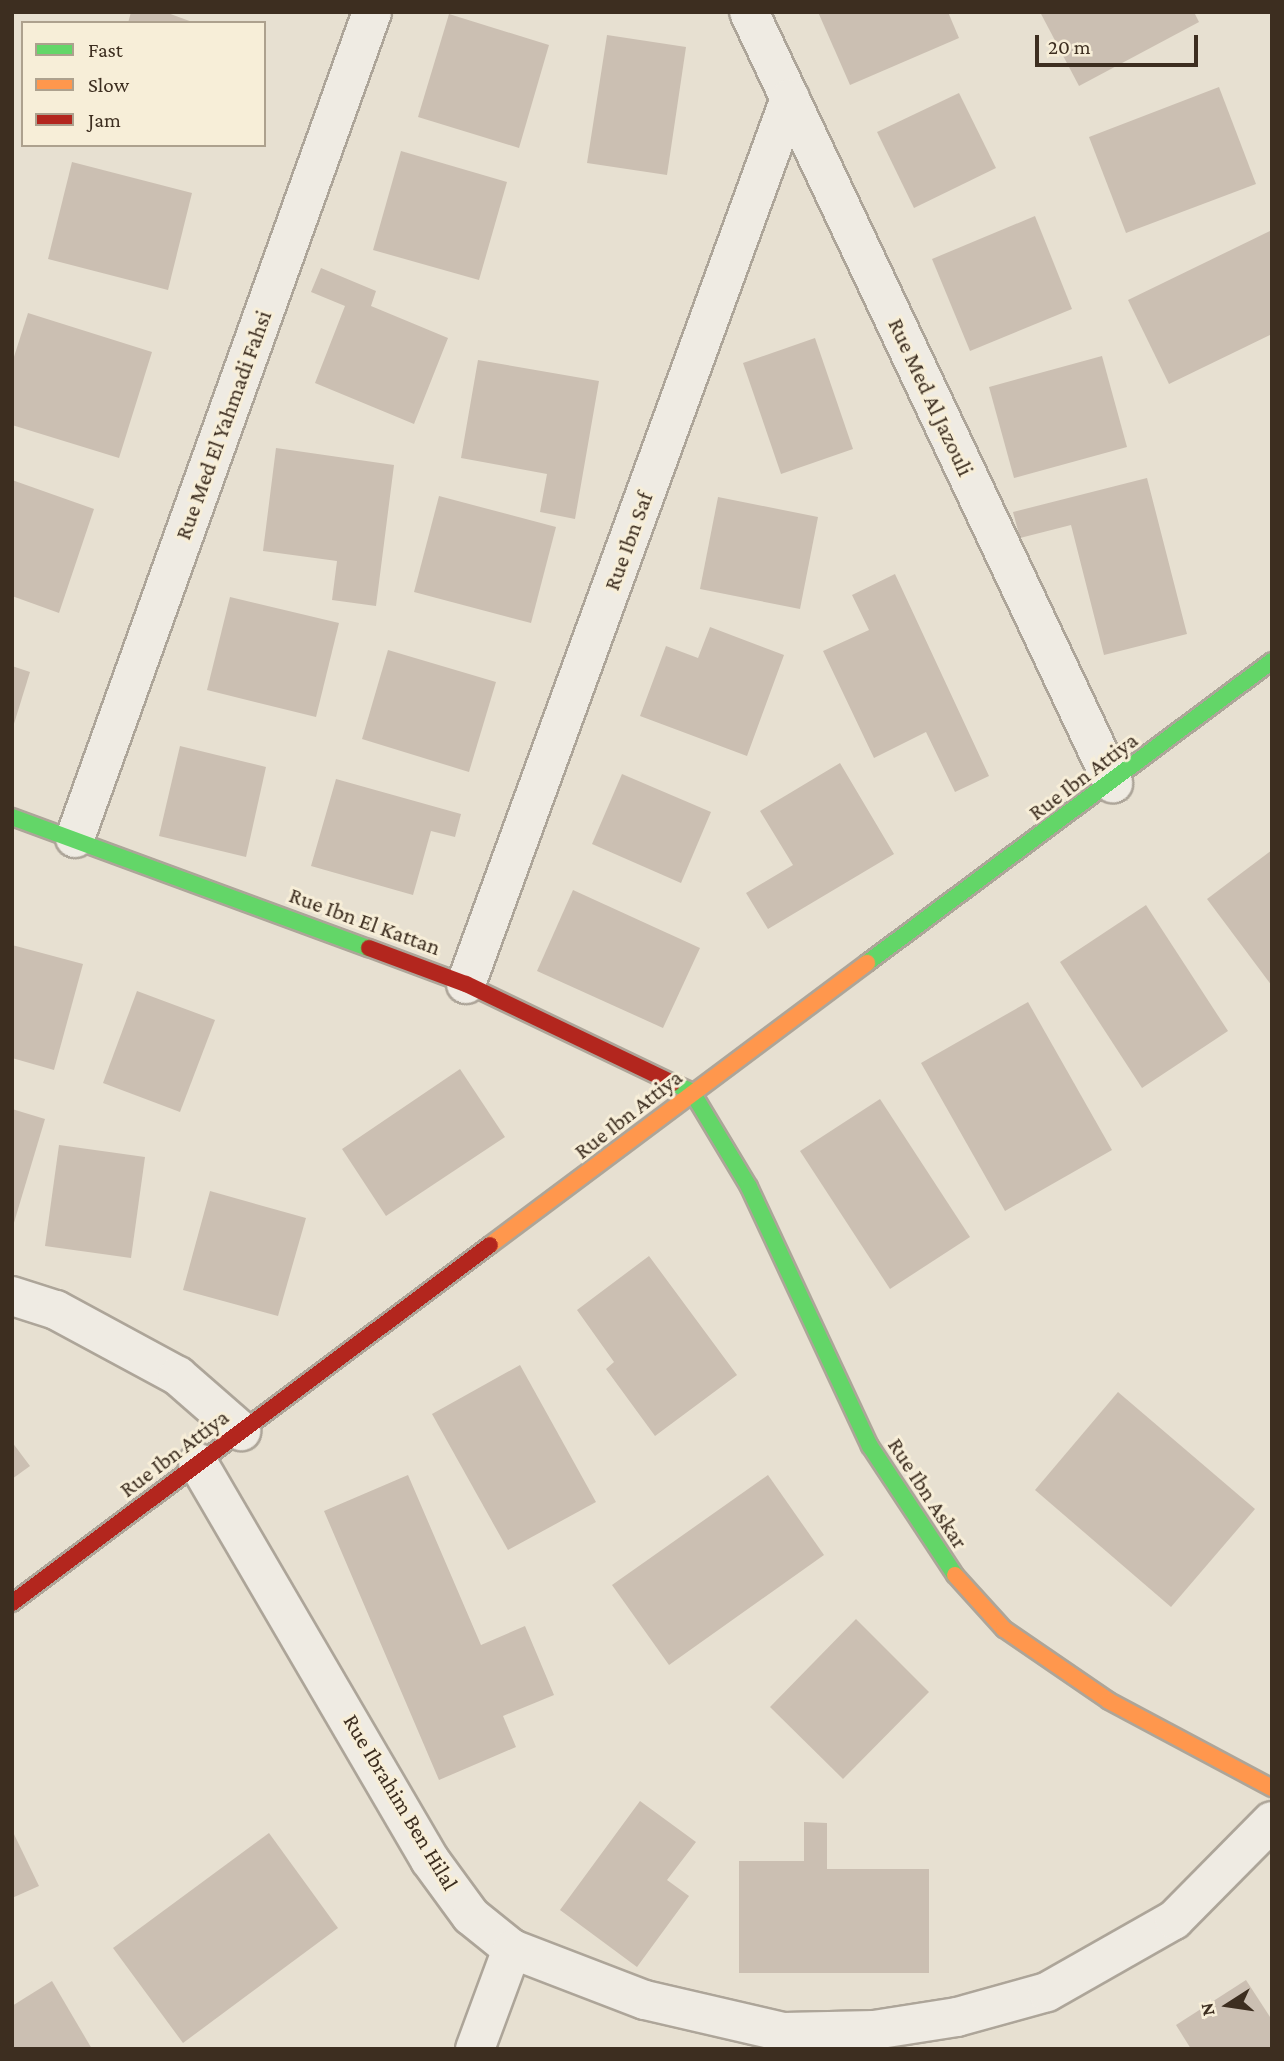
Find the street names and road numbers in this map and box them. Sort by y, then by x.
street label: Rue Med El Yahmadi Fahsi [169,307,277,543]
street label: Rue Med Al Jazouli [882,314,980,480]
street label: Rue Ibn Saf [597,488,659,594]
street label: Rue Ibn Attiya [1023,726,1143,826]
street label: Rue Ibn El Kattan [286,881,444,961]
street label: Rue Ibn Attiya [568,1063,688,1165]
street label: Rue Ibn Attiya [114,1403,234,1503]
street label: Rue Ibn Askar [882,1433,974,1553]
street label: Rue Ibrahim Ben Hilal [338,1709,464,1895]

